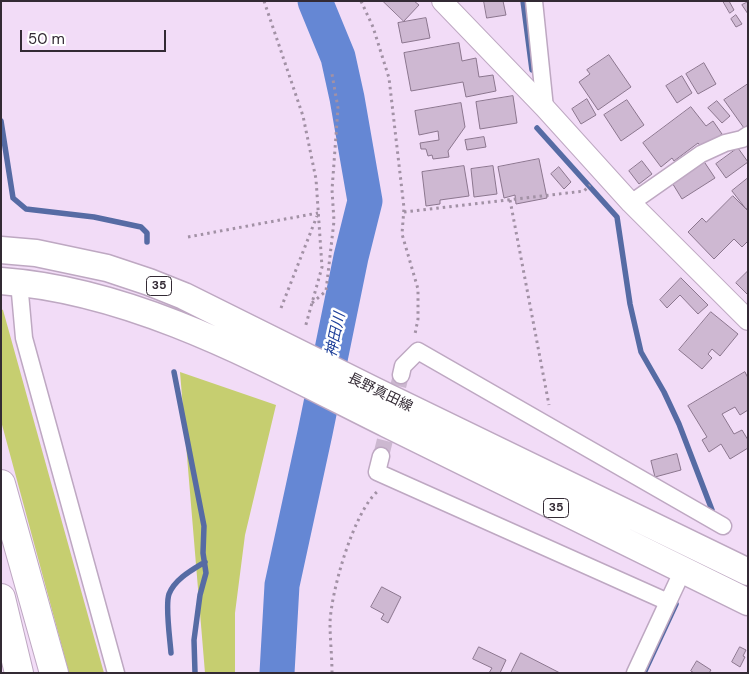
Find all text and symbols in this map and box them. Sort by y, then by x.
scale bar [22,20,169,52]
text: 50 m [28,29,65,49]
road number: 35 [146,276,172,296]
water label: 神田川 [323,311,349,359]
street label: 長野真田線 [345,370,415,416]
road number: 35 [544,498,568,518]

